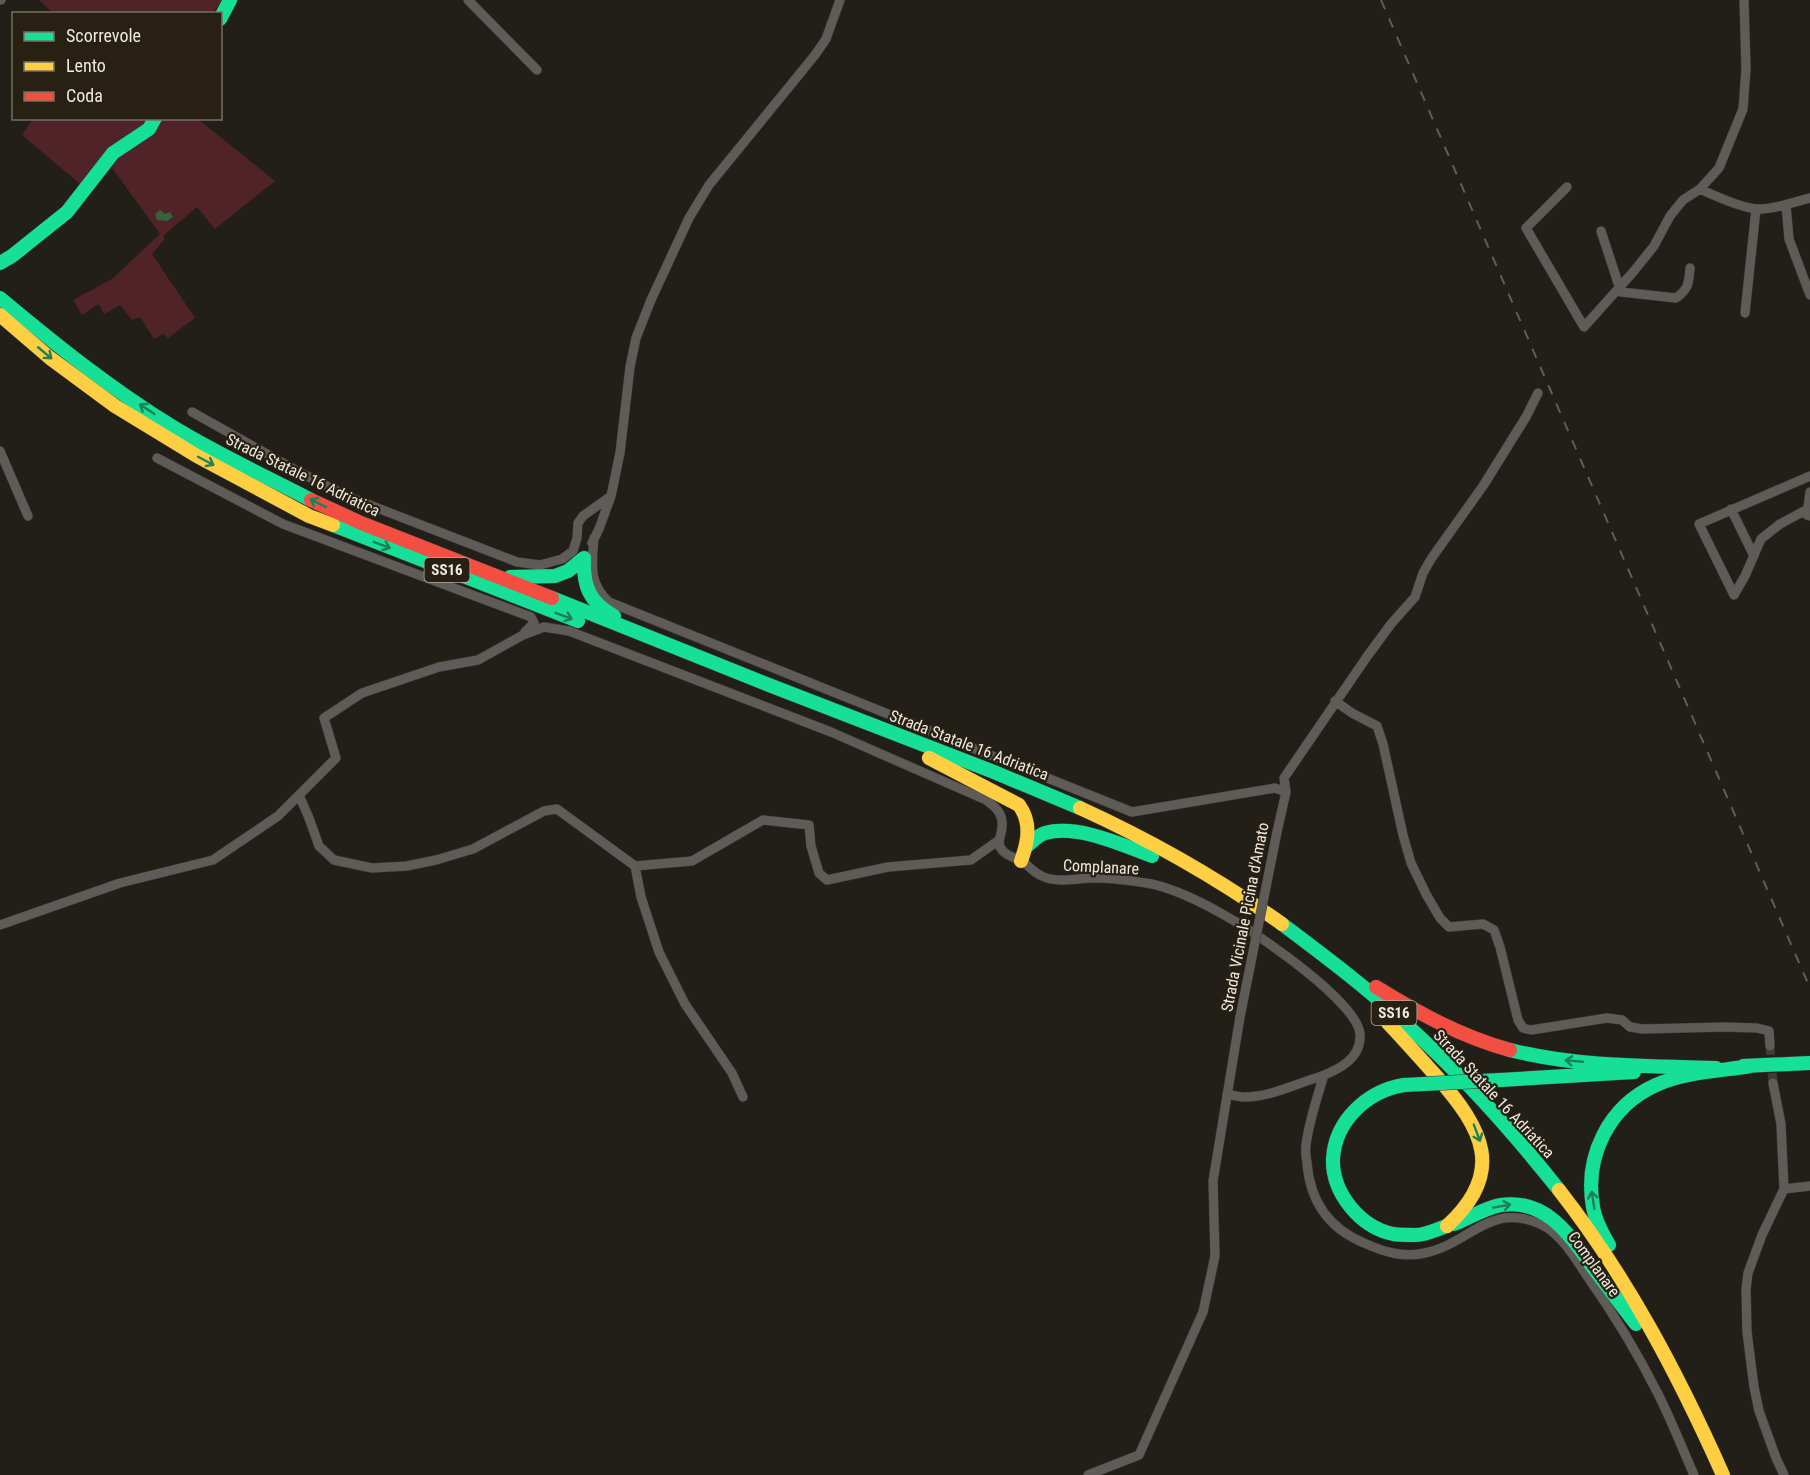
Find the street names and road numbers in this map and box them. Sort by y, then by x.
street label: Strada Statale 16 Adriatica [223,429,383,521]
road number: SS16 [424,558,470,582]
street label: Strada Statale 16 Adriatica [887,706,1051,784]
street label: Strada Vicinale Picina d'Amato [1217,821,1273,1013]
street label: Complanare [1063,856,1139,878]
road number: SS16 [1372,1001,1416,1025]
street label: Strada Statale 16 Adriatica [1429,1026,1559,1162]
street label: Complanare [1564,1228,1624,1300]

